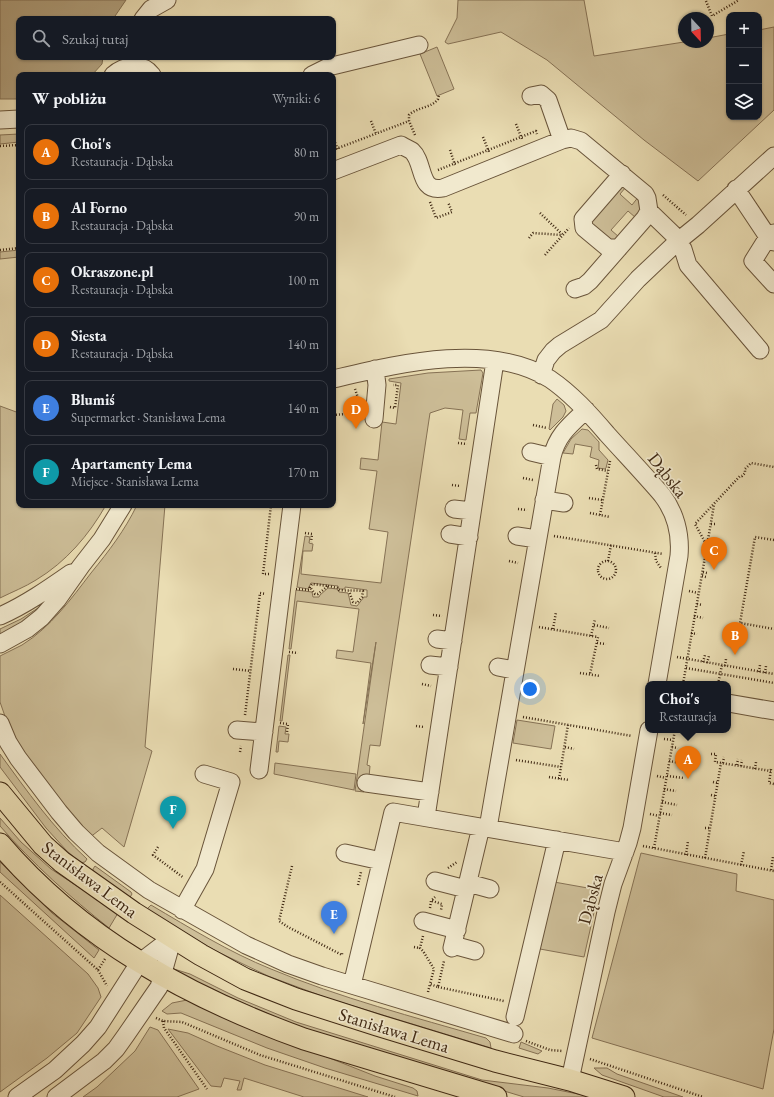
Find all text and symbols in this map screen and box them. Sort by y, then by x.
north arrow [678,12,714,48]
map controls [726,12,762,120]
button: + [726,12,762,48]
search box [16,16,336,60]
icon: search [30,27,52,49]
text: Szukaj tutaj [62,29,128,48]
button: − [726,48,762,84]
button: layers [726,84,762,120]
text: W pobliżu [32,87,106,109]
text: Wyniki: 6 [272,90,320,107]
text: Choi's [71,134,111,153]
text: A [41,144,51,161]
text: 80 m [294,144,319,161]
text: Restauracja · Dąbska [71,153,173,170]
text: Al Forno [71,198,127,217]
text: B [42,208,50,225]
text: 90 m [294,208,319,225]
text: Restauracja · Dąbska [71,217,173,234]
text: Okraszone.pl [71,262,154,281]
text: C [41,272,51,289]
text: 100 m [288,272,319,289]
text: Restauracja · Dąbska [71,281,173,298]
text: Siesta [71,326,107,345]
text: D [41,336,51,353]
text: 140 m [288,336,319,353]
text: Restauracja · Dąbska [71,345,173,362]
text: Blumiś [71,390,115,409]
pin: D [343,396,369,429]
text: E [42,400,50,417]
text: 140 m [288,400,319,417]
text: Supermarket · Stanisława Lema [71,409,225,426]
street label: Dąbska [643,448,693,503]
text: Apartamenty Lema [71,454,192,473]
text: F [42,464,50,481]
text: 170 m [288,464,319,481]
text: Miejsce · Stanisława Lema [71,473,199,490]
pin: C [701,537,727,570]
pin: B [722,622,748,655]
your location [520,679,540,699]
popup [645,681,731,733]
text: Choi's [659,689,699,708]
text: Restauracja [659,708,717,725]
pin: A [675,746,701,779]
pin: F [160,796,186,829]
street label: Stanisława Lema [37,835,143,923]
street label: Dąbska [572,870,608,927]
pin: E [321,901,347,934]
street label: Stanisława Lema [336,1002,453,1058]

